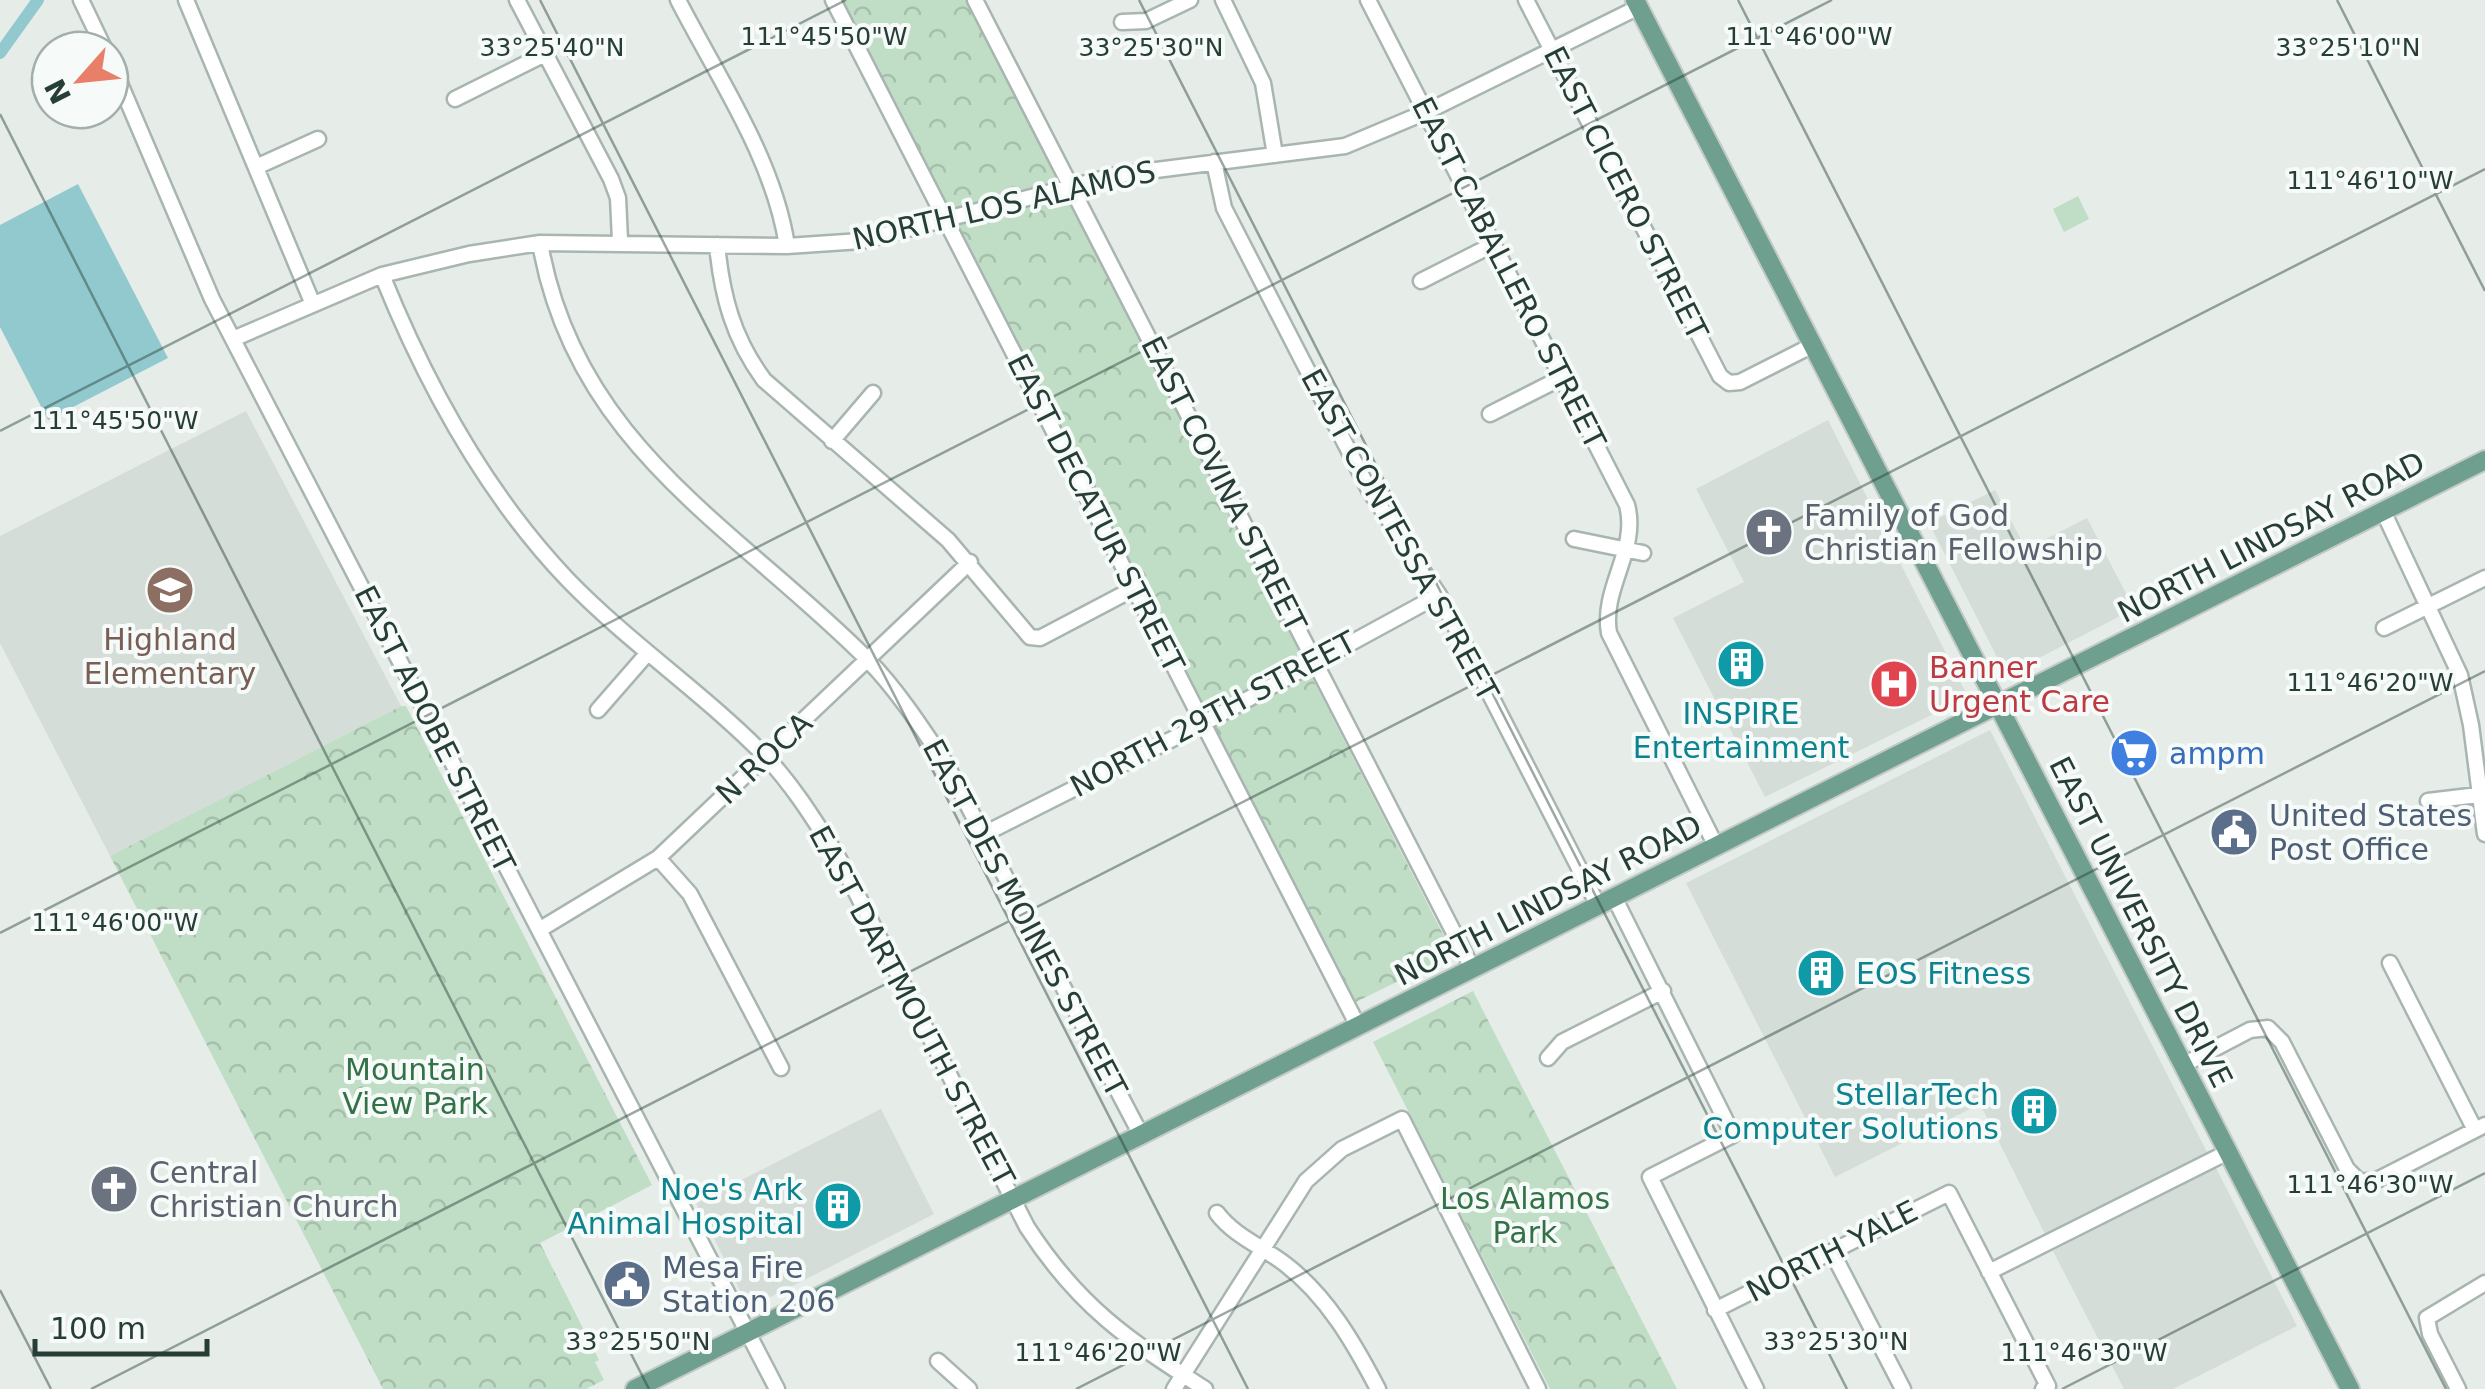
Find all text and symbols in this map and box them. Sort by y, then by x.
text: 111°45'50"W [741,22,907,51]
text: 111°46'00"W [1726,22,1892,51]
north arrow [30,30,130,130]
text: 33°25'40"N [479,33,625,62]
text: 33°25'30"N [1078,33,1224,62]
text: 33°25'10"N [2275,33,2421,62]
street label: EAST CICERO STREET [1537,40,1716,346]
text: N [38,73,78,109]
street label: EAST CABALLERO STREET [1405,91,1613,455]
street label: NORTH LOS ALAMOS [849,153,1159,257]
text: 111°46'10"W [2287,166,2453,195]
street label: EAST COVINA STREET [1134,330,1314,638]
street label: EAST DECATUR STREET [1000,348,1192,679]
street label: EAST CONTESSA STREET [1294,363,1506,708]
text: 111°45'50"W [32,406,198,435]
street label: NORTH LINDSAY ROAD [2112,444,2430,630]
place label: Family of God Christian Fellowship [1804,498,2103,567]
church icon: Family of God Christian Fellowship [1743,506,1795,558]
school or university icon: Highland Elementary [144,564,196,616]
street label: EAST ADOBE STREET [347,580,523,879]
place label: Highland Elementary [84,622,256,691]
street label: NORTH 29TH STREET [1064,624,1362,804]
building icon: INSPIRE Entertainment [1715,638,1767,690]
place label: Banner Urgent Care [1929,650,2110,719]
hospital icon: Banner Urgent Care [1868,658,1920,710]
text: 111°46'20"W [2287,668,2453,697]
place label: INSPIRE Entertainment [1633,696,1849,765]
street label: N ROCA [709,705,819,811]
supermarket icon: ampm [2108,727,2160,779]
street label: EAST DES MOINES STREET [916,733,1135,1103]
place label: ampm [2169,736,2265,771]
street label: EAST UNIVERSITY DRIVE [2042,751,2240,1093]
place label: United States Post Office [2269,798,2472,867]
public building icon: United States Post Office [2208,806,2260,858]
street label: NORTH LINDSAY ROAD [1389,807,1707,993]
street label: EAST DARTMOUTH STREET [802,820,1022,1193]
text: 111°46'00"W [32,908,198,937]
building icon: EOS Fitness [1795,947,1847,999]
place label: EOS Fitness [1856,956,2031,991]
park label: Mountain View Park [342,1052,488,1121]
place label: StellarTech Computer Solutions [1702,1077,1999,1146]
building icon: StellarTech Computer Solutions [2008,1085,2060,1137]
place label: Central Christian Church [149,1155,398,1224]
church icon: Central Christian Church [88,1163,140,1215]
text: 111°46'30"W [2287,1170,2453,1199]
place label: Noe's Ark Animal Hospital [567,1172,804,1241]
building icon: Noe's Ark Animal Hospital [812,1180,864,1232]
park label: Los Alamos Park [1440,1181,1610,1250]
street label: NORTH YALE [1741,1193,1923,1309]
place label: Mesa Fire Station 206 [662,1250,835,1319]
public building icon: Mesa Fire Station 206 [601,1258,653,1310]
scale bar [35,1294,208,1356]
text: 100 m [50,1311,146,1346]
text: 33°25'50"N [565,1327,711,1356]
text: 33°25'30"N [1763,1327,1909,1356]
text: 111°46'20"W [1015,1338,1181,1367]
text: 111°46'30"W [2001,1338,2167,1367]

